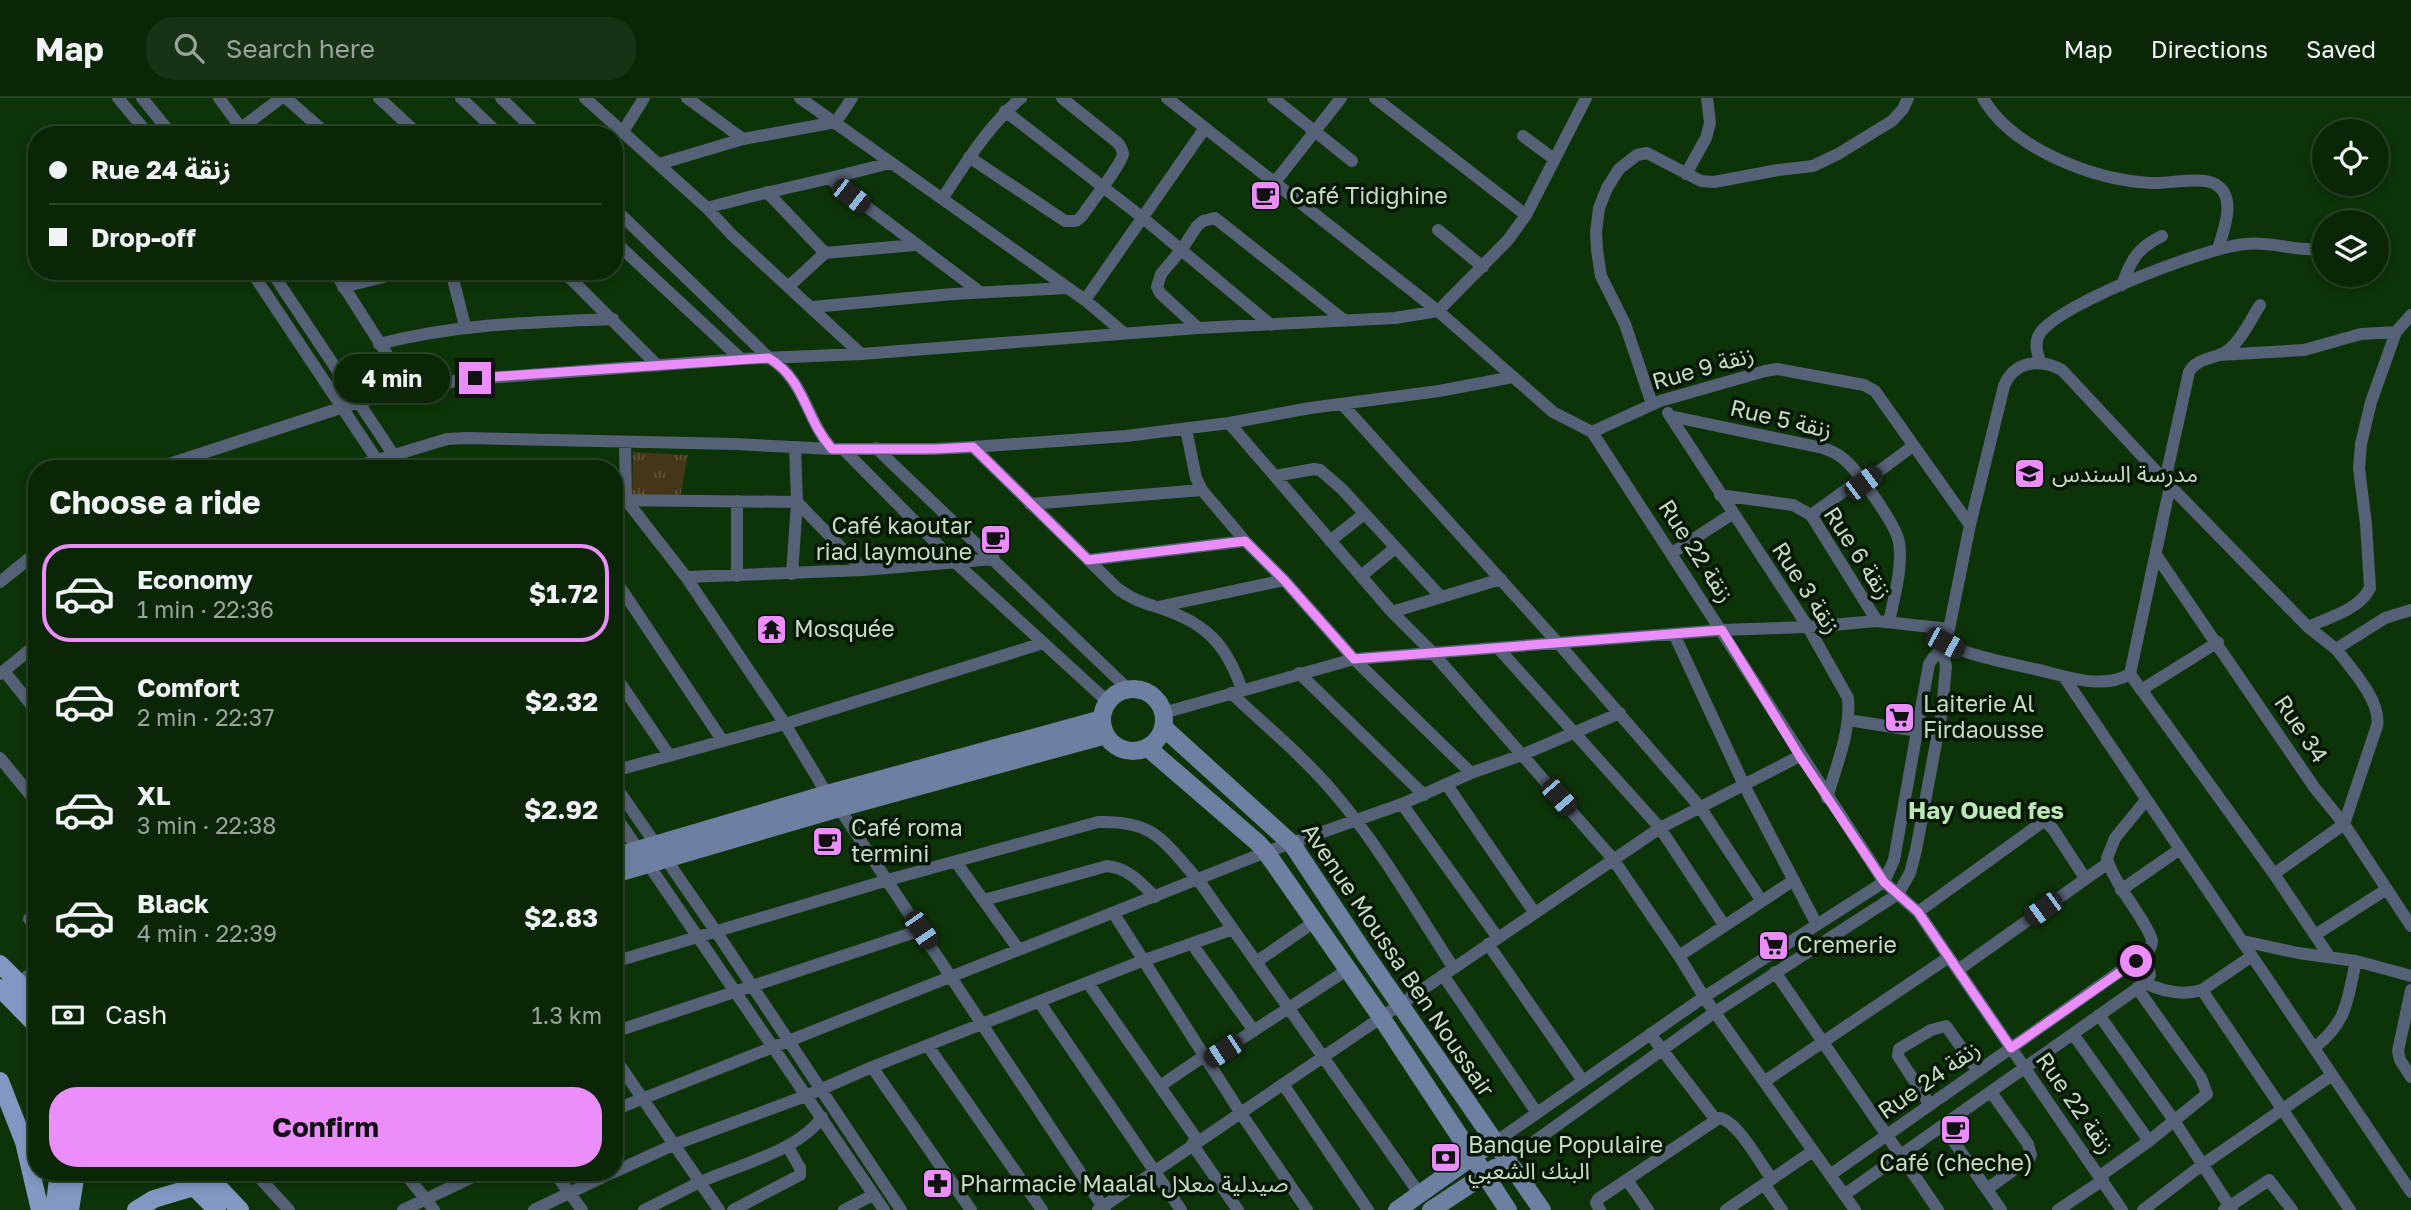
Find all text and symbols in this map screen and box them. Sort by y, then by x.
search box [146,17,636,80]
text: Map [35,29,104,68]
icon: search [170,29,208,67]
text: Search here [226,33,375,64]
text: Map [2064,34,2113,63]
text: Directions [2151,34,2268,63]
text: Saved [2306,34,2376,63]
map controls [2312,119,2389,287]
button: locate [2312,119,2389,196]
text: Rue 24 زنقة [91,154,231,185]
car [828,175,875,217]
cafe icon: Café Tidighine [1249,179,1283,213]
place label: Café Tidighine [1289,181,1448,209]
button: layers [2312,210,2389,287]
text: Drop-off [91,222,196,253]
street label: Rue 9 زنقة [1649,339,1757,396]
callout: 4 min [335,354,450,402]
route end [459,362,491,394]
text: 4 min [362,364,422,392]
street label: Rue 5 زنقة [1727,393,1835,444]
school or university icon: مدرسة السندس [2012,457,2046,491]
place label: مدرسة السندس [2052,459,2198,488]
car [1840,462,1887,504]
text: Choose a ride [49,483,261,521]
street label: Rue 22 زنقة [1652,494,1740,608]
street label: Rue 6 زنقة [1818,501,1899,604]
place label: Café kaoutar riad laymoune [816,511,972,565]
cafe icon: Café kaoutar riad laymoune [978,522,1012,556]
street label: Rue 3 زنقة [1766,536,1847,639]
icon: car [53,562,116,625]
text: Economy [137,564,253,595]
text: $1.72 [529,578,598,609]
text: 1 min · 22:36 [137,595,274,623]
temple icon: Mosquée [754,612,788,646]
place label: Mosquée [794,614,895,642]
car [1922,624,1969,662]
icon: car [53,670,116,733]
text: Comfort [137,672,240,703]
text: $2.32 [525,686,598,717]
place label: Laiterie Al Firdaousse [1923,689,2044,743]
street label: Rue 34 [2269,689,2335,768]
supermarket icon: Laiterie Al Firdaousse [1883,700,1917,734]
text: 2 min · 22:37 [137,703,274,731]
car [1538,774,1581,820]
icon: car [53,778,116,841]
text: XL [137,780,171,811]
text: $2.92 [524,794,598,825]
district label: Hay Oued fes [1908,795,2064,824]
text: 3 min · 22:38 [137,811,276,839]
place label: Café roma termini [851,813,963,867]
street label: Avenue Moussa Ben Noussair [1297,817,1501,1102]
cafe icon: Café roma termini [811,824,845,858]
icon: car [53,886,116,949]
text: Black [137,888,209,919]
car [2020,888,2067,930]
text: $2.83 [524,902,598,933]
car [901,907,942,953]
text: 4 min · 22:39 [137,919,277,947]
supermarket icon: Cremerie [1757,928,1791,962]
place label: Cremerie [1797,930,1897,958]
route start [2120,945,2152,977]
icon: cash [49,996,87,1034]
text: Cash [105,999,167,1030]
text: 1.3 km [531,1001,602,1029]
car [1200,1031,1247,1071]
street label: Rue 24 زنقة [1872,1034,1985,1125]
street label: Rue 22 زنقة [2030,1046,2121,1159]
button: Confirm [49,1087,602,1167]
cafe icon: Café (cheche) [1939,1112,1973,1146]
place label: Banque Populaire البنك الشعبي [1468,1130,1663,1188]
bank icon: Banque Populaire البنك الشعبي [1428,1141,1462,1175]
place label: Café (cheche) [1879,1148,2033,1176]
pharmacy icon: Pharmacie Maalal صيدلية معلال [920,1167,954,1201]
place label: Pharmacie Maalal صيدلية معلال [960,1169,1288,1198]

